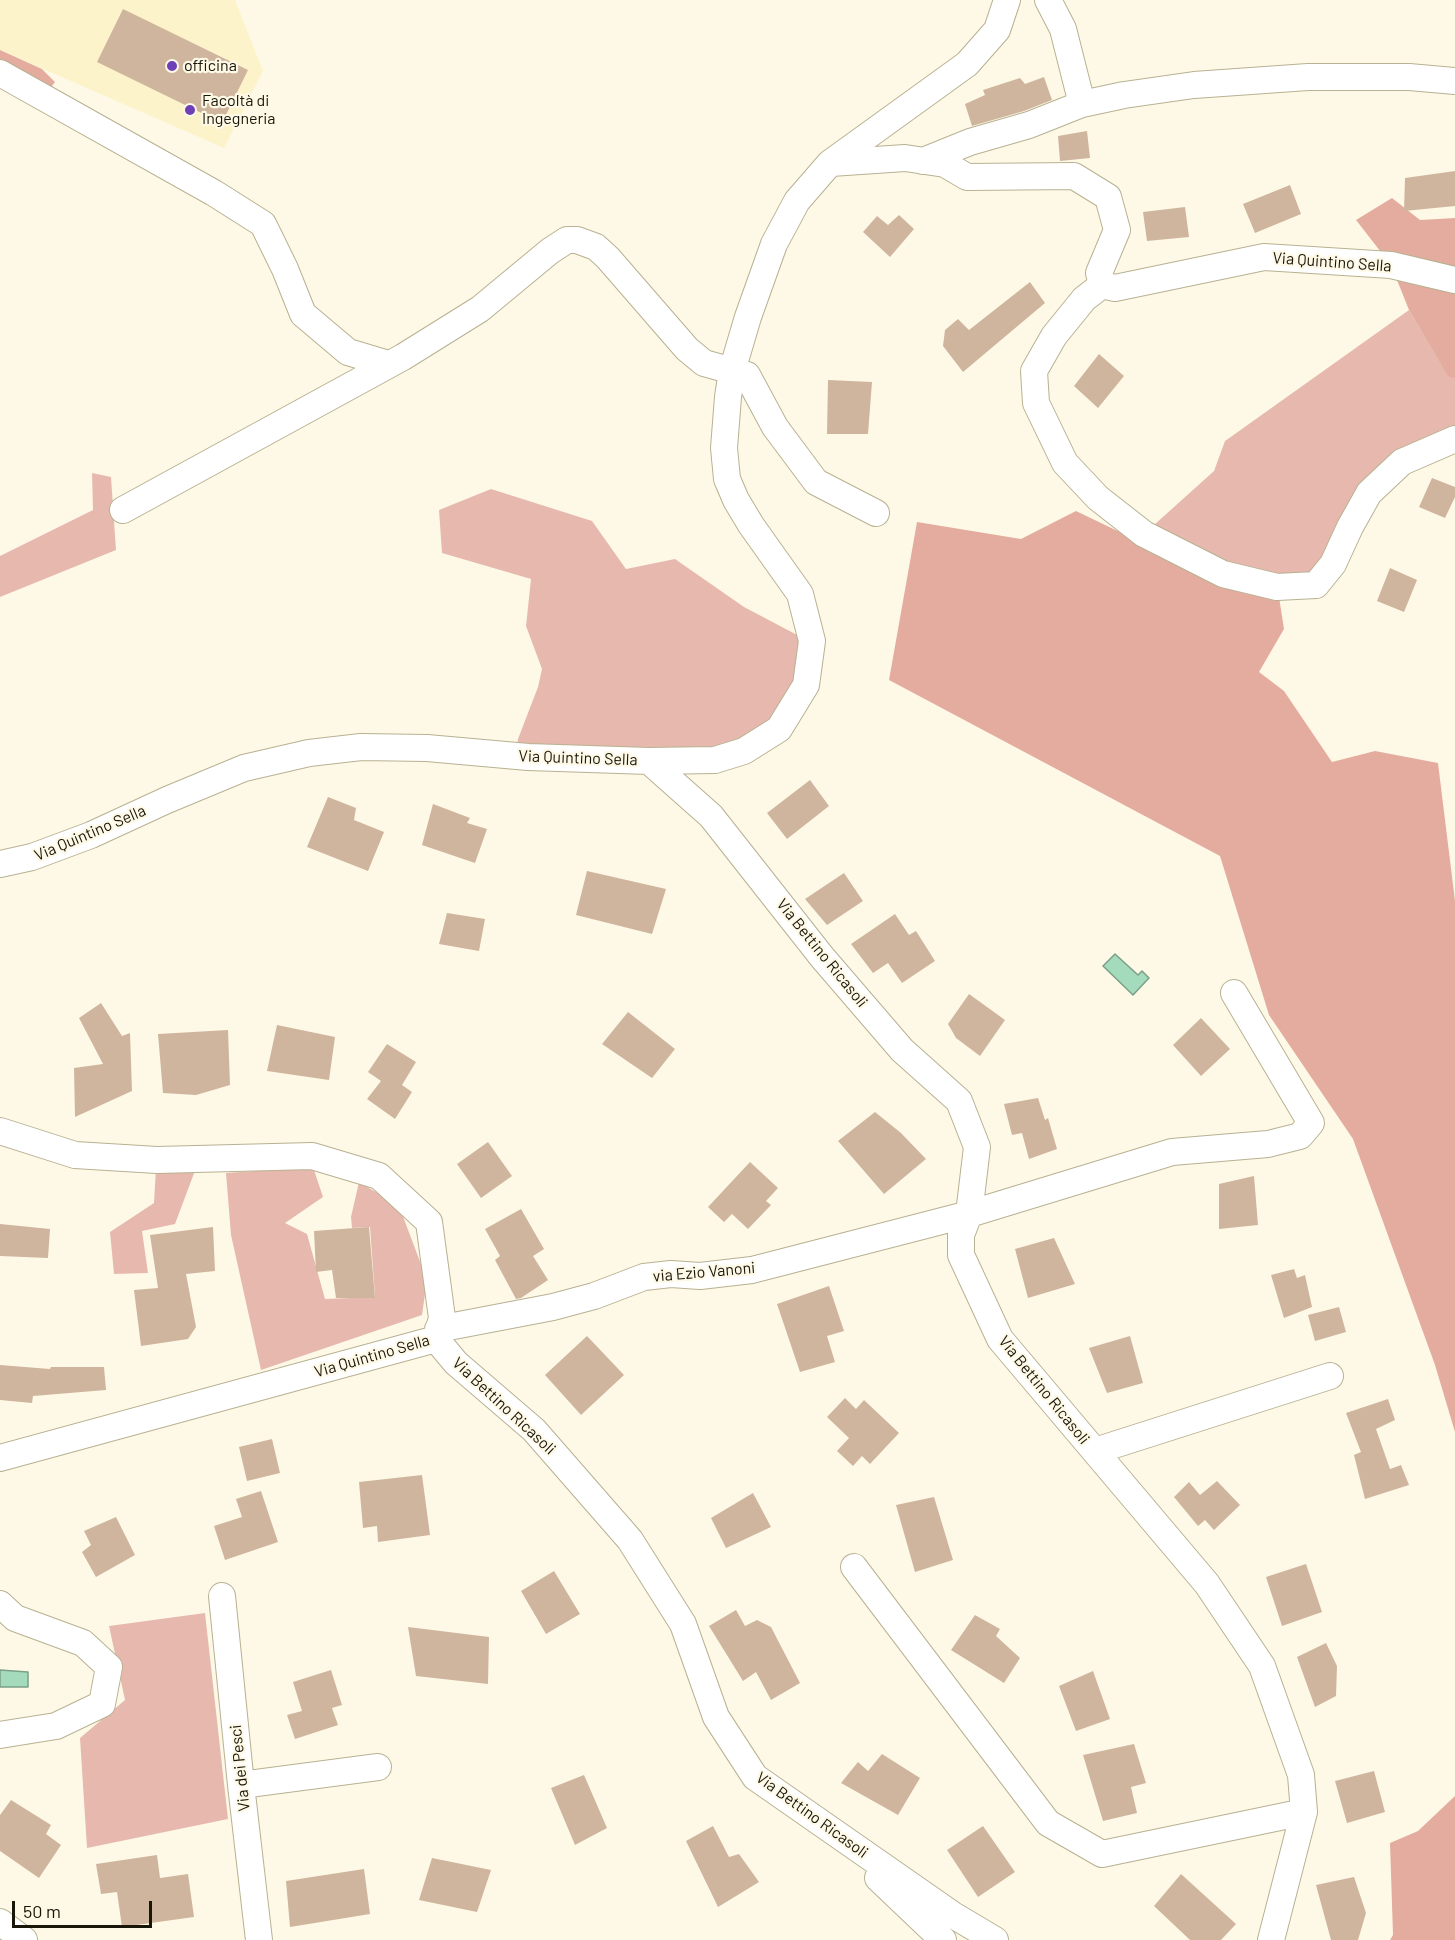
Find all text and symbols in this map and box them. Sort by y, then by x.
place label: officina [184,56,237,76]
marker: officina [165,59,179,73]
place label: Facoltà di Ingegneria [202,91,276,129]
marker: Facoltà di Ingegneria [183,103,197,117]
street label: Via Quintino Sella [1272,248,1392,276]
street label: Via Quintino Sella [518,746,638,770]
street label: Via Quintino Sella [31,801,149,865]
street label: Via Bettino Ricasoli [772,895,872,1011]
street label: via Ezio Vanoni [652,1258,756,1286]
street label: Via Quintino Sella [312,1330,432,1382]
street label: Via Bettino Ricasoli [994,1332,1094,1448]
street label: Via Bettino Ricasoli [448,1353,560,1459]
street label: Via dei Pesci [226,1724,254,1812]
street label: Via Bettino Ricasoli [752,1768,872,1862]
scale bar [15,1889,154,1927]
text: 50 m [23,1900,61,1922]

